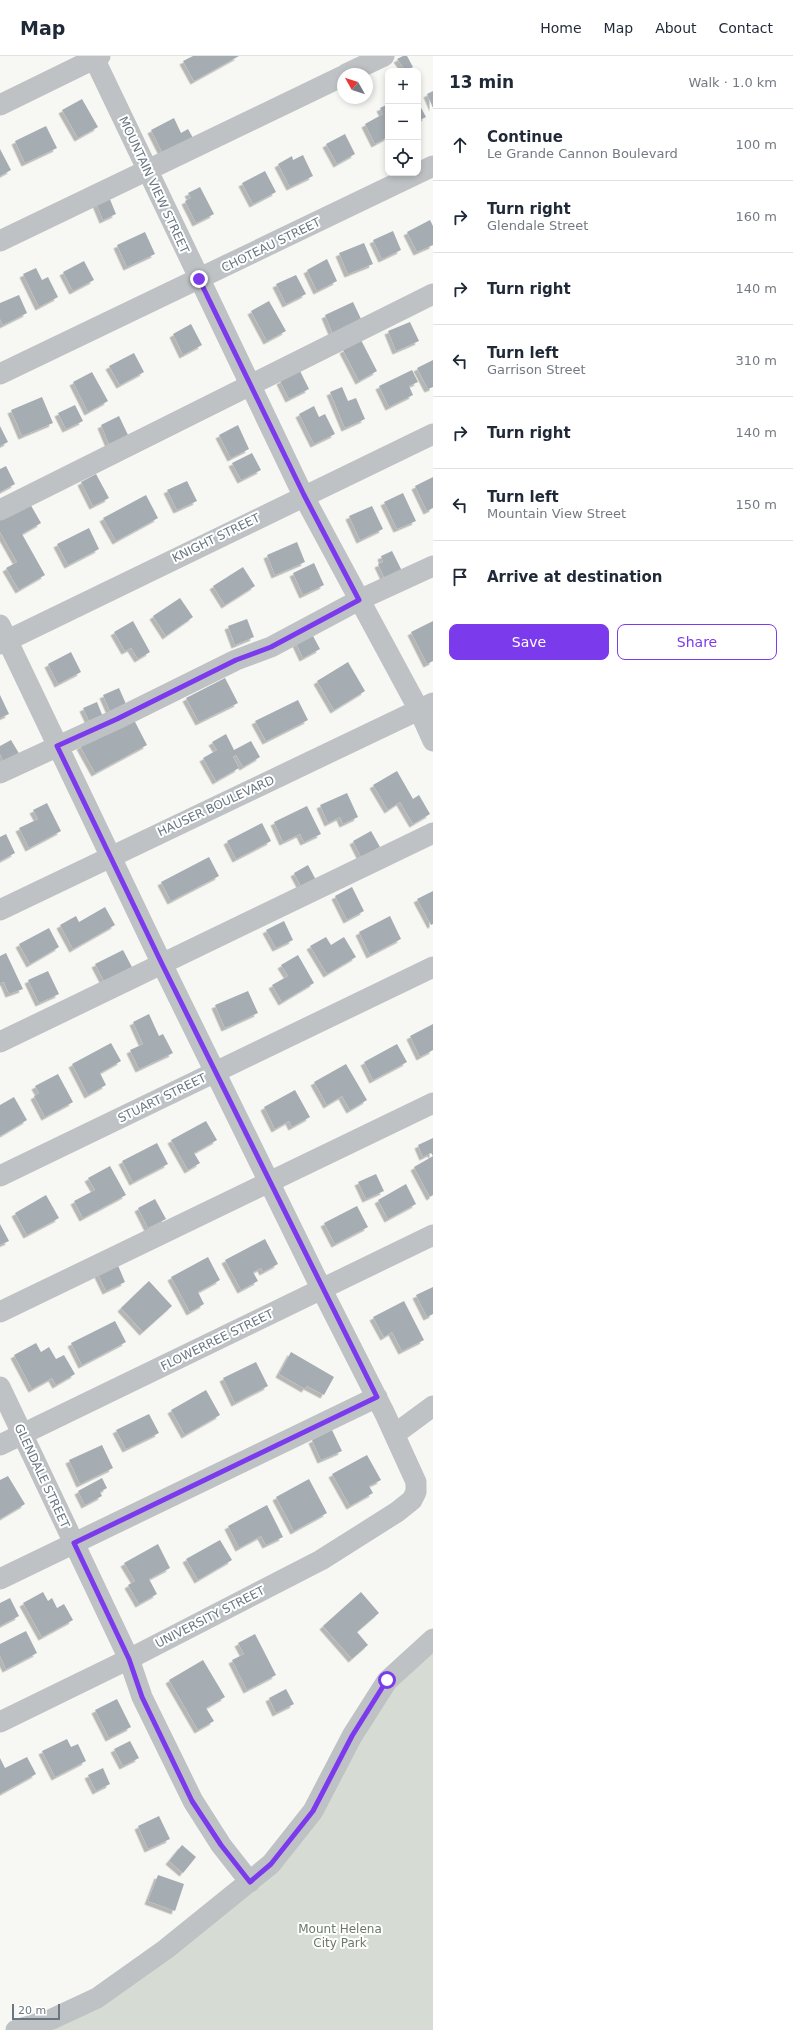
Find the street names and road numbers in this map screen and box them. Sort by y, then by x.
street label: MOUNTAIN VIEW STREET [116,114,192,256]
street label: CHOTEAU STREET [219,215,323,275]
street label: KNIGHT STREET [170,510,263,565]
street label: HAUSER BOULEVARD [155,773,277,839]
street label: STUART STREET [116,1070,209,1125]
street label: FLOWERREE STREET [158,1306,276,1373]
street label: GLENDALE STREET [12,1422,73,1531]
street label: UNIVERSITY STREET [153,1583,268,1651]

